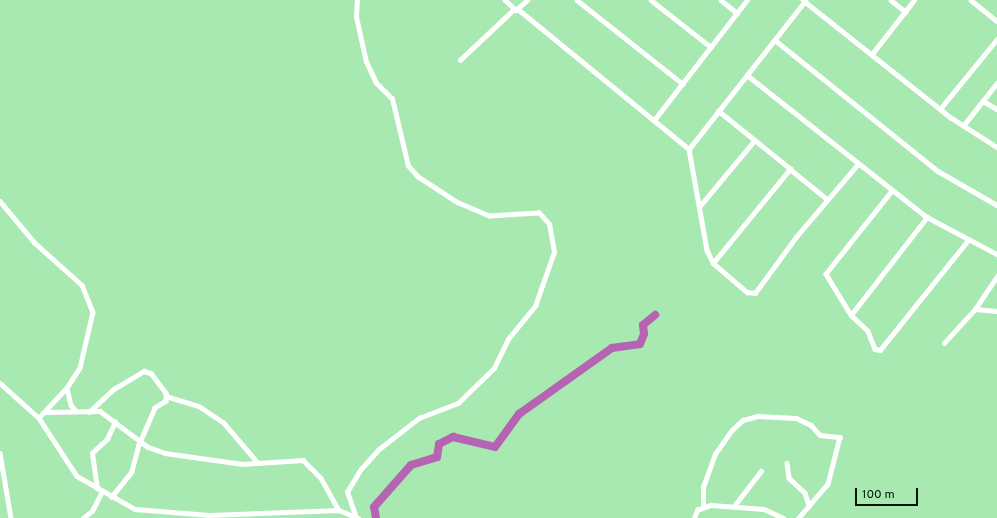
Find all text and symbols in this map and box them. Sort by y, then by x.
scale bar [857,480,920,506]
text: 100 m [862,487,895,503]

